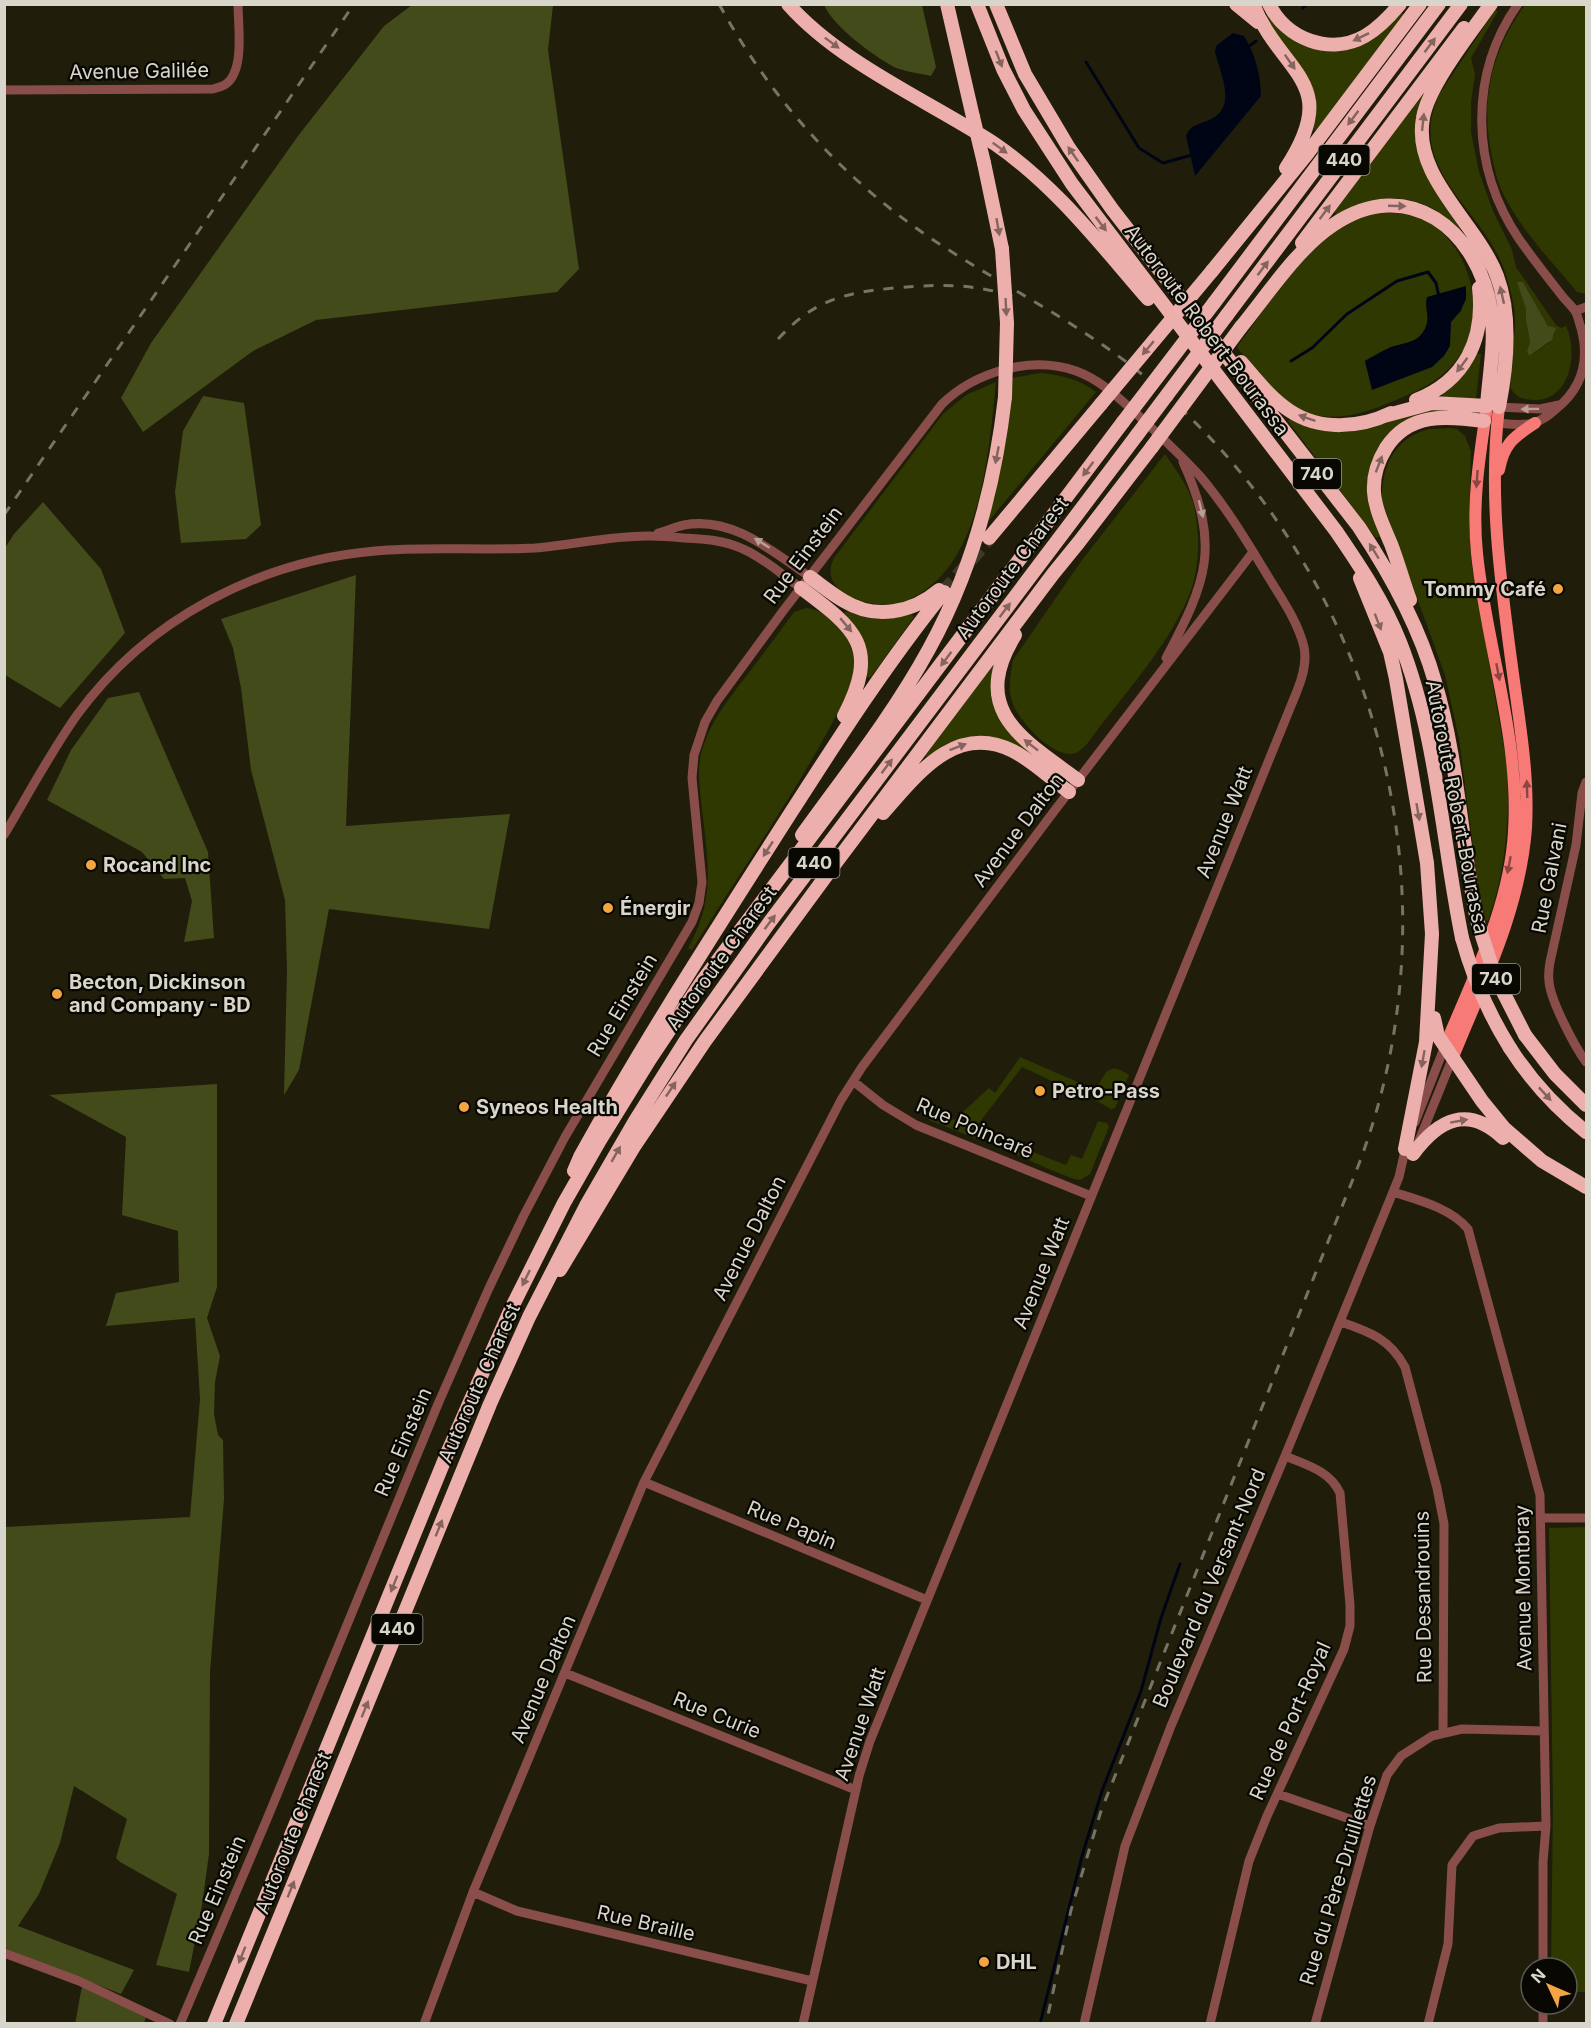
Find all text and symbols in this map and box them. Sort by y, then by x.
one-way arrow [1352,33,1369,42]
one-way arrow [823,37,839,49]
one-way arrow [1424,38,1436,53]
one-way arrow [994,50,1004,68]
one-way arrow [1284,54,1296,70]
street label: Avenue Galilée [69,58,209,84]
one-way arrow [1347,110,1359,126]
one-way arrow [1418,112,1428,131]
one-way arrow [991,142,1007,154]
road number: 440 [1318,145,1370,175]
one-way arrow [1068,146,1079,162]
one-way arrow [1387,201,1406,211]
one-way arrow [1319,205,1331,220]
one-way arrow [1095,216,1108,232]
one-way arrow [994,217,1003,236]
street label: Autoroute Robert-Bourassa [1120,220,1294,440]
one-way arrow [1256,261,1268,276]
one-way arrow [1497,286,1507,304]
one-way arrow [1002,298,1011,317]
one-way arrow [1141,340,1154,356]
one-way arrow [1457,357,1469,372]
one-way arrow [1521,404,1540,414]
one-way arrow [1298,413,1316,423]
one-way arrow [992,445,1001,464]
one-way arrow [1374,454,1384,472]
road number: 740 [1293,459,1341,489]
one-way arrow [1083,462,1095,477]
one-way arrow [1472,470,1482,489]
street label: Autoroute Charest [951,492,1074,644]
one-way arrow [1196,500,1206,518]
street label: Rue Einstein [759,502,847,608]
one-way arrow [753,538,770,549]
one-way arrow [1369,542,1380,559]
place label: Tommy Café [1423,577,1546,601]
marker: Tommy Café [1551,582,1565,596]
one-way arrow [998,603,1010,618]
one-way arrow [1373,613,1383,631]
one-way arrow [839,617,852,633]
one-way arrow [940,650,952,666]
one-way arrow [1494,663,1503,682]
street label: Autoroute Robert-Bourassa [1421,678,1493,936]
one-way arrow [1024,740,1039,752]
one-way arrow [950,742,968,752]
one-way arrow [881,758,894,774]
street label: Avenue Watt [1191,762,1257,881]
street label: Avenue Dalton [967,768,1069,892]
one-way arrow [1522,779,1531,798]
one-way arrow [1414,803,1423,822]
street label: Rue Galvani [1527,821,1571,935]
one-way arrow [762,841,773,857]
road number: 440 [788,848,840,878]
place label: Rocand Inc [103,853,211,877]
one-way arrow [1505,856,1514,875]
marker: Rocand Inc [84,858,98,872]
street label: Autoroute Charest [661,881,782,1035]
place label: Énergir [620,895,690,920]
marker: Énergir [601,901,615,915]
one-way arrow [764,914,776,930]
street label: Rue Einstein [582,949,662,1061]
road number: 740 [1472,964,1520,994]
place label: Becton, Dickinson and Company - BD [69,970,251,1017]
marker: Becton, Dickinson and Company - BD [50,987,64,1001]
one-way arrow [1418,1049,1427,1068]
place label: Petro-Pass [1052,1079,1160,1103]
one-way arrow [666,1081,677,1098]
marker: Petro-Pass [1033,1084,1047,1098]
one-way arrow [1538,1086,1552,1101]
street label: Rue Poincaré [913,1093,1037,1163]
place label: Syneos Health [476,1095,618,1119]
marker: Syneos Health [457,1100,471,1114]
one-way arrow [1450,1116,1469,1125]
one-way arrow [610,1146,621,1162]
street label: Avenue Dalton [707,1172,791,1304]
street label: Avenue Watt [1008,1213,1074,1332]
one-way arrow [521,1270,530,1287]
street label: Autoroute Charest [433,1299,525,1467]
street label: Rue Einstein [369,1384,437,1500]
street label: Boulevard du Versant-Nord [1148,1465,1270,1711]
street label: Rue Papin [744,1495,840,1555]
street label: Avenue Montbray [1510,1505,1536,1671]
street label: Rue Desandrouins [1409,1511,1437,1683]
one-way arrow [435,1519,444,1537]
one-way arrow [389,1575,399,1593]
street label: Avenue Dalton [505,1611,581,1747]
road number: 440 [372,1614,422,1644]
street label: Rue de Port-Royal [1244,1638,1336,1804]
street label: Avenue Watt [829,1664,891,1784]
street label: Rue Curie [669,1686,765,1744]
one-way arrow [360,1699,370,1717]
street label: Autoroute Charest [250,1748,337,1917]
street label: Rue du Père-Druillettes [1295,1772,1381,1988]
street label: Rue Einstein [183,1832,251,1948]
one-way arrow [287,1880,296,1898]
street label: Rue Braille [595,1900,697,1946]
one-way arrow [237,1946,247,1964]
place label: DHL [996,1950,1037,1974]
marker: DHL [977,1955,991,1969]
north arrow [1519,1956,1579,2016]
text: N [1527,1964,1550,1987]

